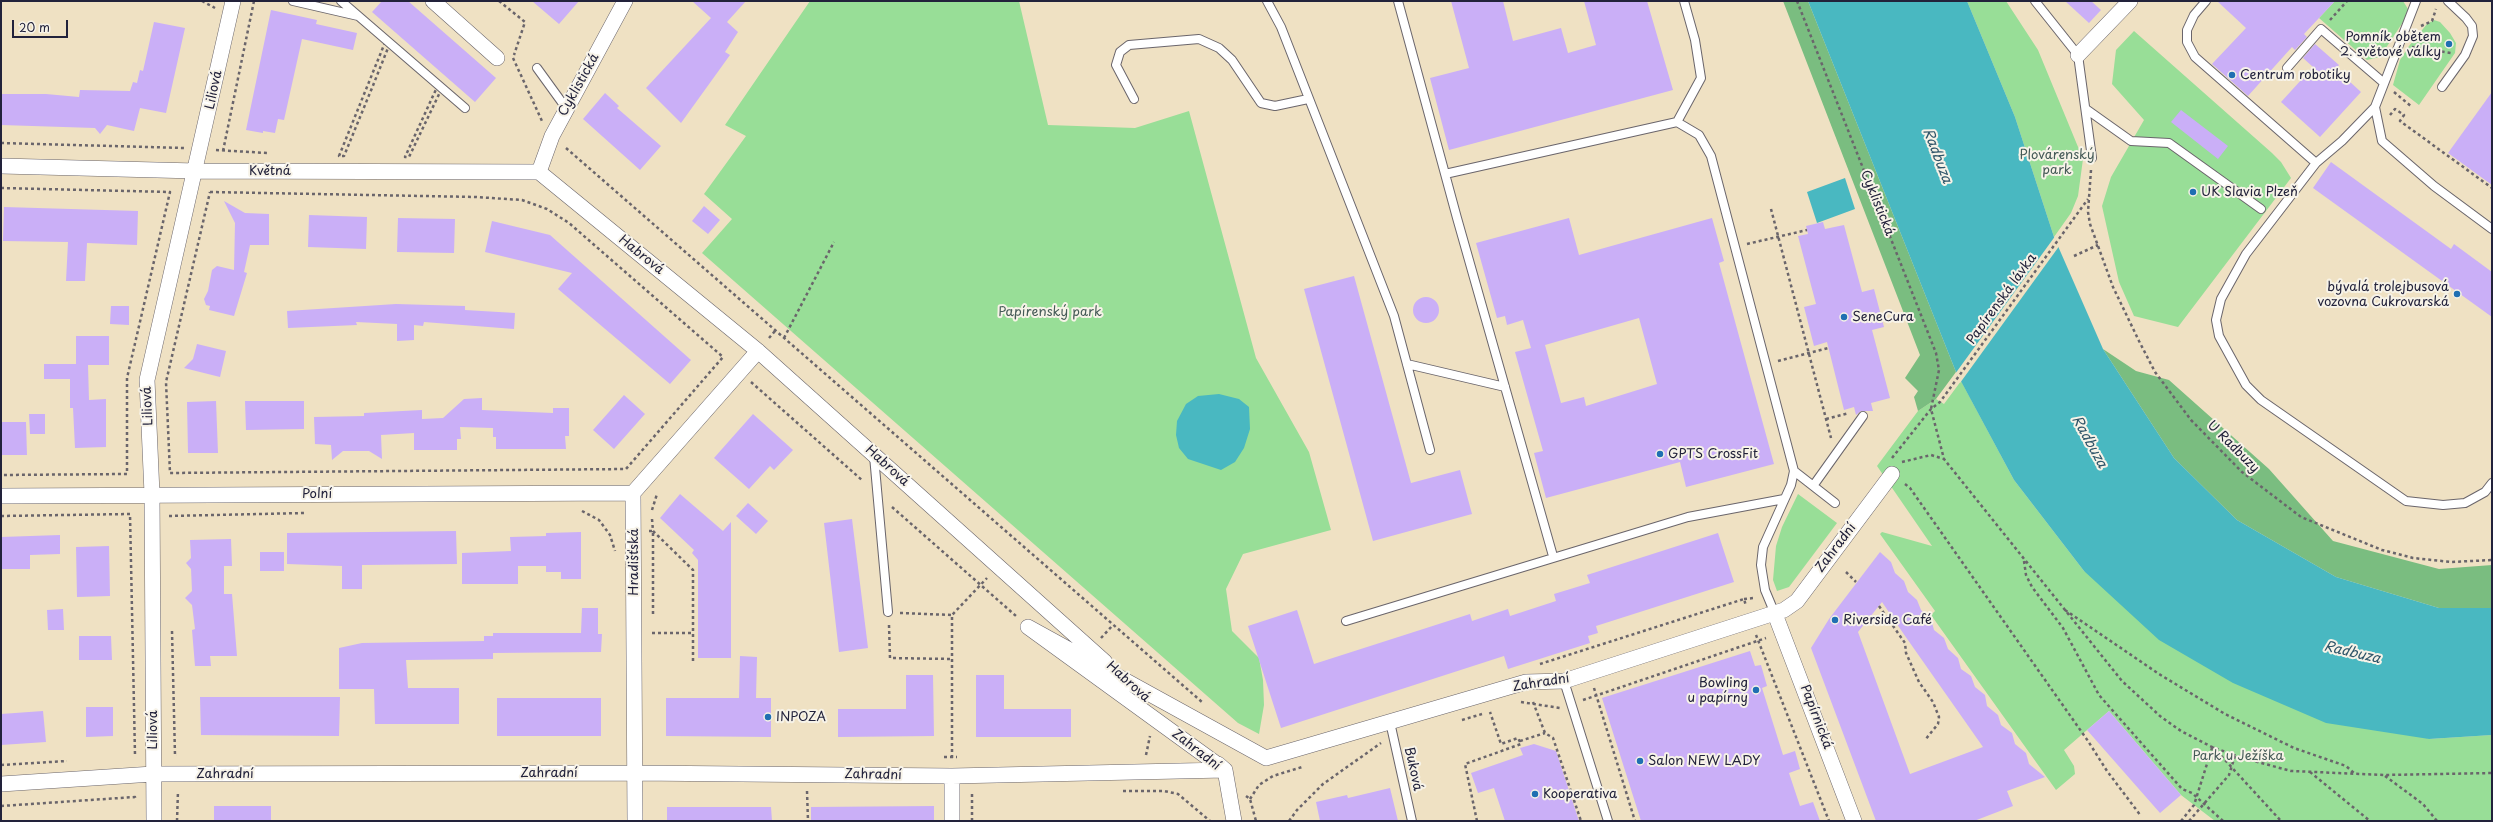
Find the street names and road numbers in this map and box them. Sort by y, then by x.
street label: Cyklistická [555,51,603,119]
street label: Liliová [202,69,226,111]
street label: Květná [249,163,291,179]
street label: Cyklistická [1857,168,1897,238]
street label: Habrová [615,232,667,278]
street label: Papírenská lávka [1964,251,2040,347]
street label: Liliová [139,386,157,426]
street label: U Radbuzy [2204,418,2262,476]
street label: Habrová [862,442,912,490]
street label: Polní [302,486,332,502]
street label: Zahradní [1813,520,1859,576]
street label: Hradišťská [626,528,642,596]
street label: Habrová [1103,658,1153,706]
street label: Zahradní [1511,671,1571,695]
street label: Papírnická [1797,683,1835,751]
street label: Liliová [145,710,161,750]
street label: Zahradní [1169,726,1223,774]
street label: Buková [1401,746,1425,792]
street label: Zahradní [520,765,578,781]
street label: Zahradní [196,766,254,782]
street label: Zahradní [844,767,902,783]

